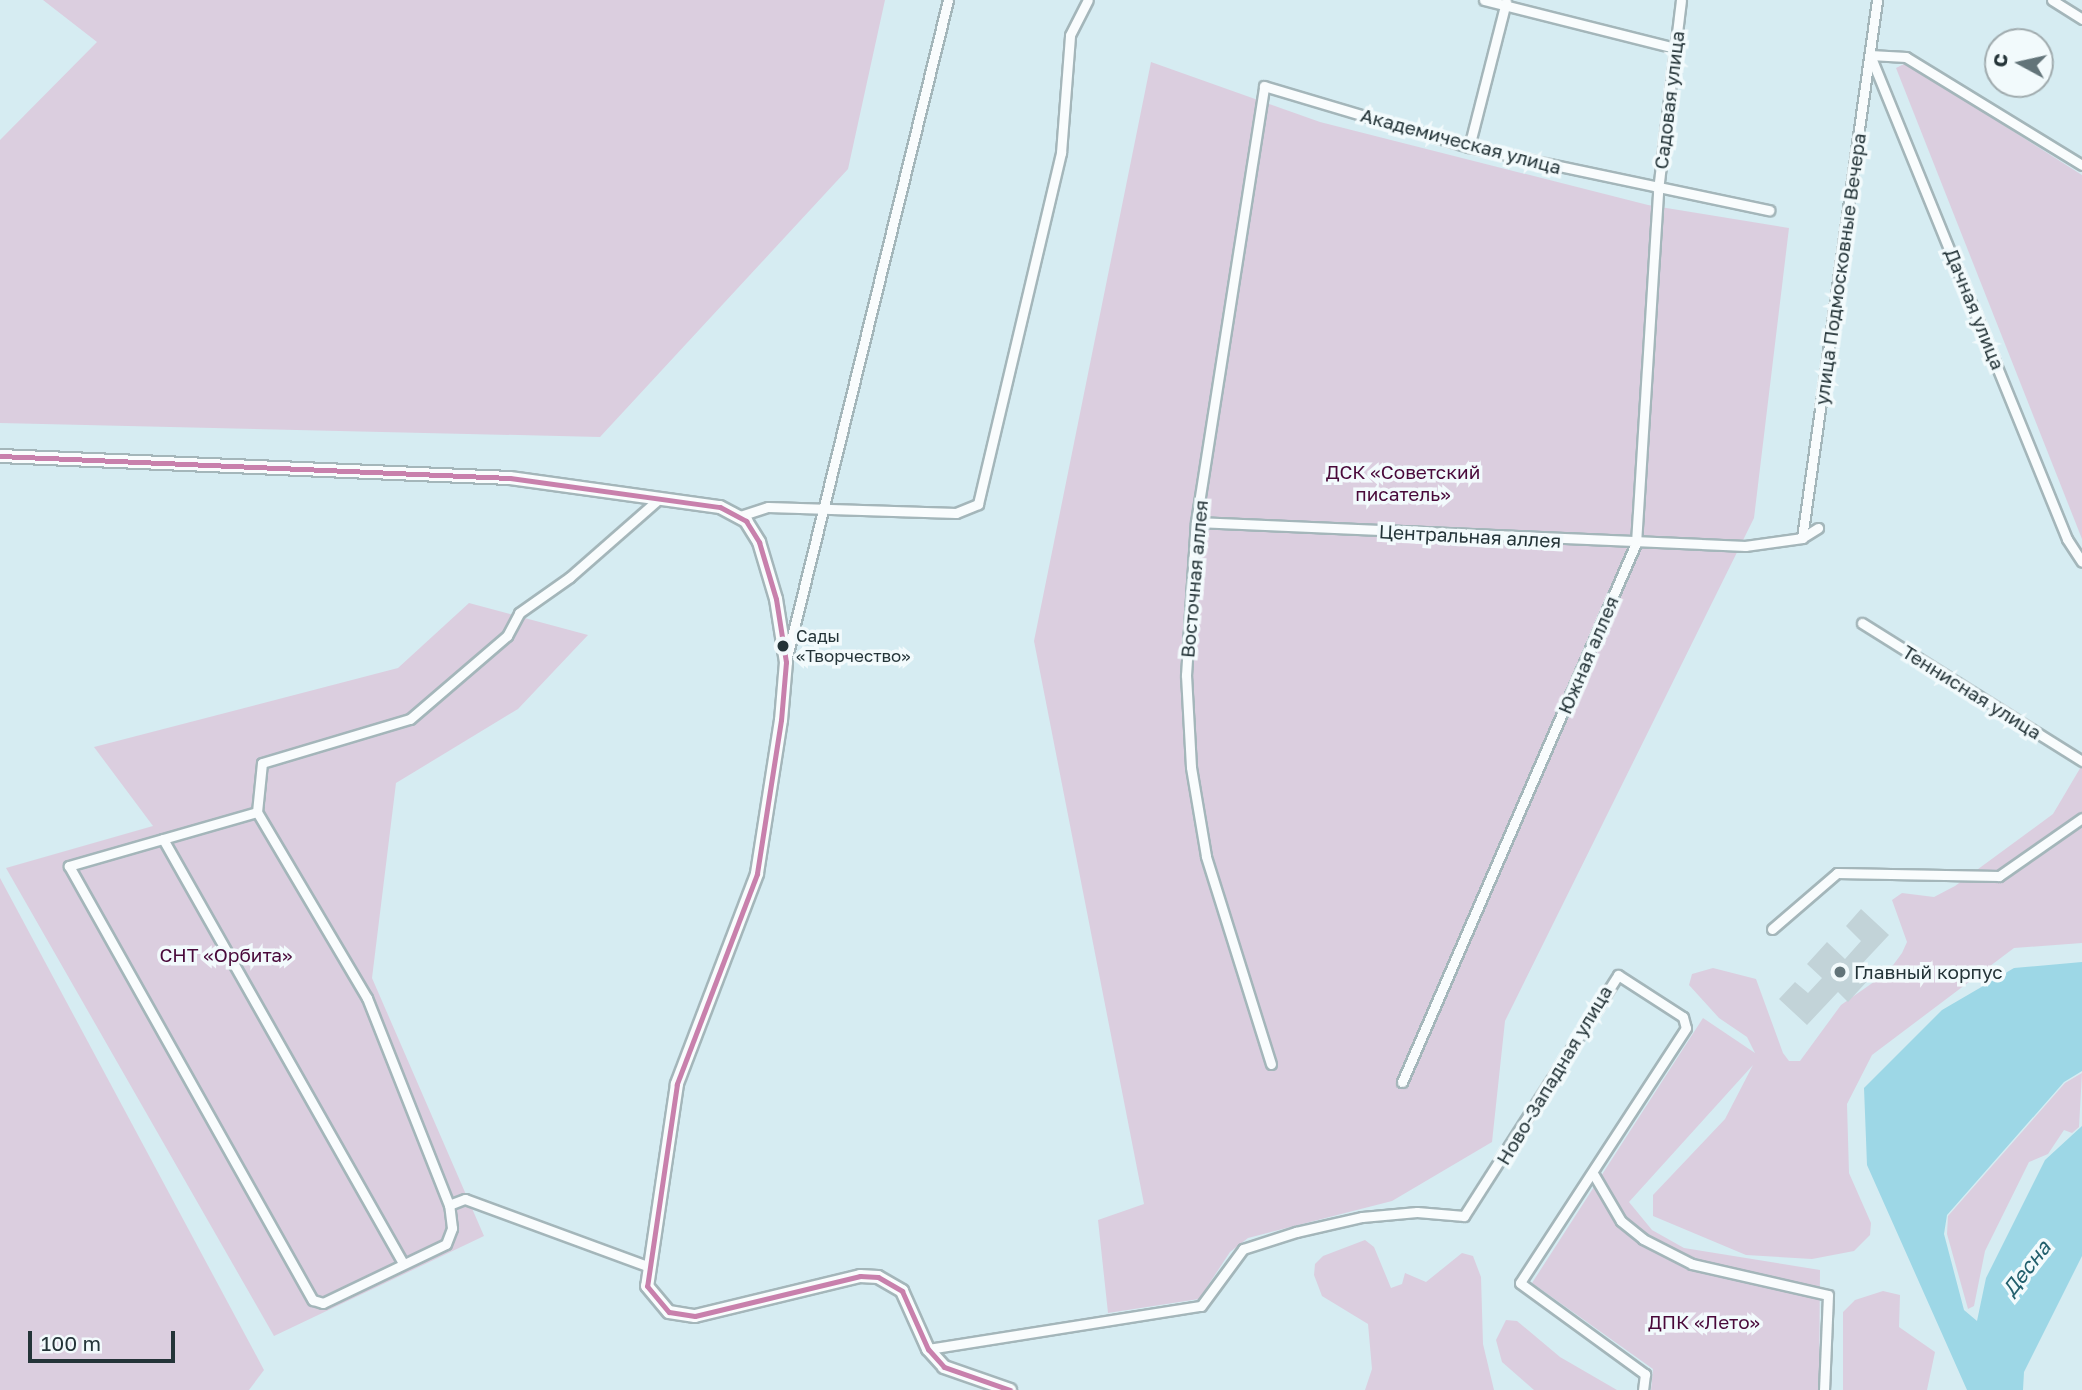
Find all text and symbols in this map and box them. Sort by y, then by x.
north arrow [1984,28,2054,98]
street label: Садовая улица [1649,29,1689,171]
text: С [1987,52,2012,69]
street label: Академическая улица [1358,103,1564,179]
street label: улица Подмосковные Вечера [1810,132,1870,406]
street label: Дачная улица [1940,245,2010,373]
park label: ДСК «Советский писатель» [1326,461,1480,505]
street label: Восточная аллея [1176,499,1212,659]
street label: Центральная аллея [1378,520,1562,552]
street label: Южная аллея [1553,593,1623,717]
place label: Сады «Творчество» [796,626,911,666]
marker: Сады «Творчество» [776,639,790,653]
street label: Теннисная улица [1898,640,2046,744]
park label: СНТ «Орбита» [159,944,293,966]
place label: Главный корпус [1854,961,2003,983]
marker: Главный корпус [1832,964,1848,980]
street label: Ново-Западная улица [1491,981,1617,1169]
water label: Десна [1997,1235,2055,1301]
park label: ДПК «Лето» [1648,1311,1760,1333]
scale bar [32,1316,178,1360]
text: 100 m [41,1330,101,1356]

